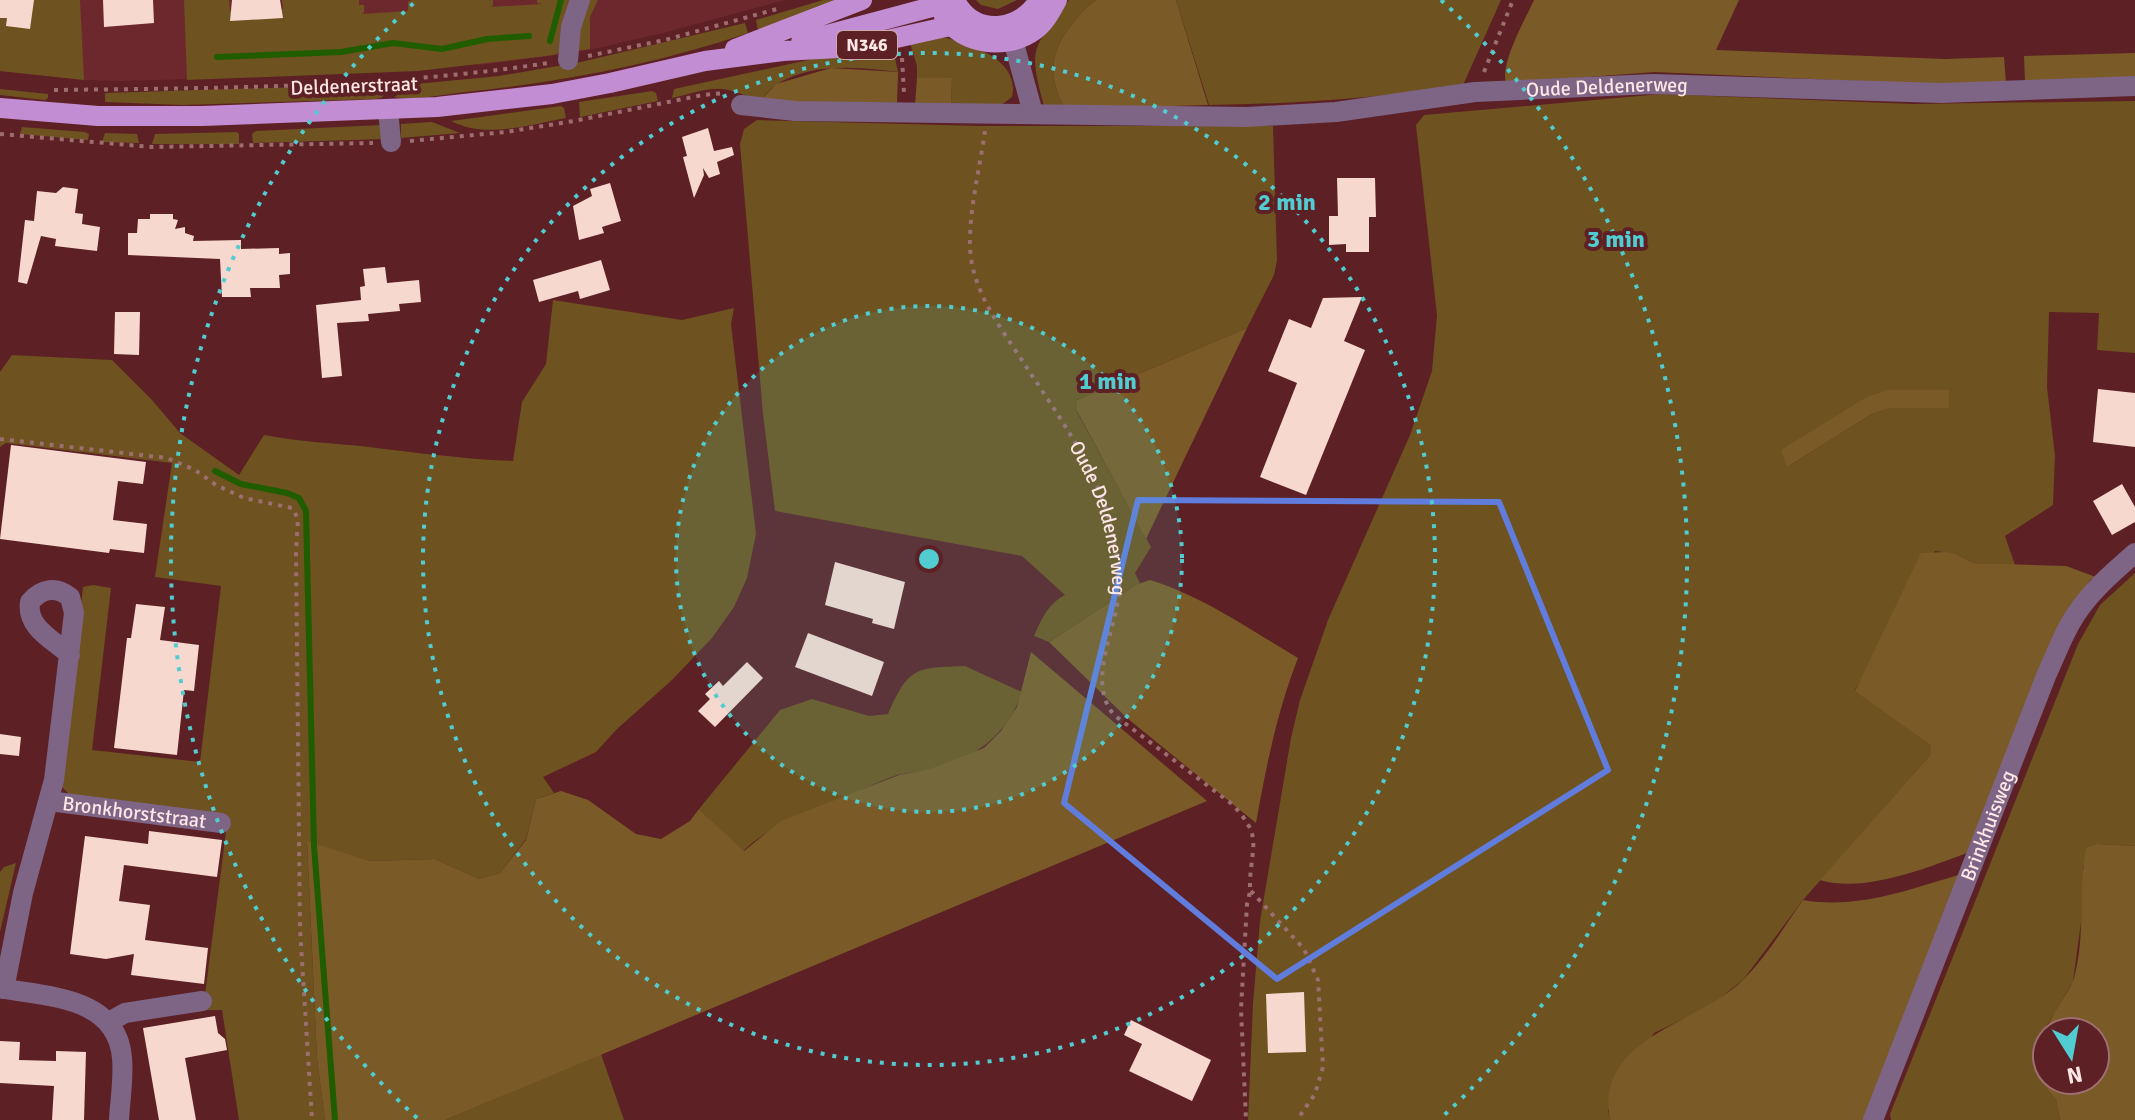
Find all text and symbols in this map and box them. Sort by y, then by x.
road number: N346 [837,31,897,59]
street label: Deldenerstraat [290,71,418,101]
street label: Oude Deldenerweg [1525,71,1688,102]
text: 2 min [1258,187,1316,217]
text: 3 min [1587,224,1645,254]
text: 1 min [1079,366,1137,396]
street label: Oude Deldenerweg [1064,436,1132,596]
centre of rings [915,545,943,573]
street label: Brinkhuisweg [1955,767,2021,884]
street label: Bronkhorststraat [61,790,208,833]
north arrow [2031,1016,2111,1096]
text: N [2065,1060,2085,1090]

